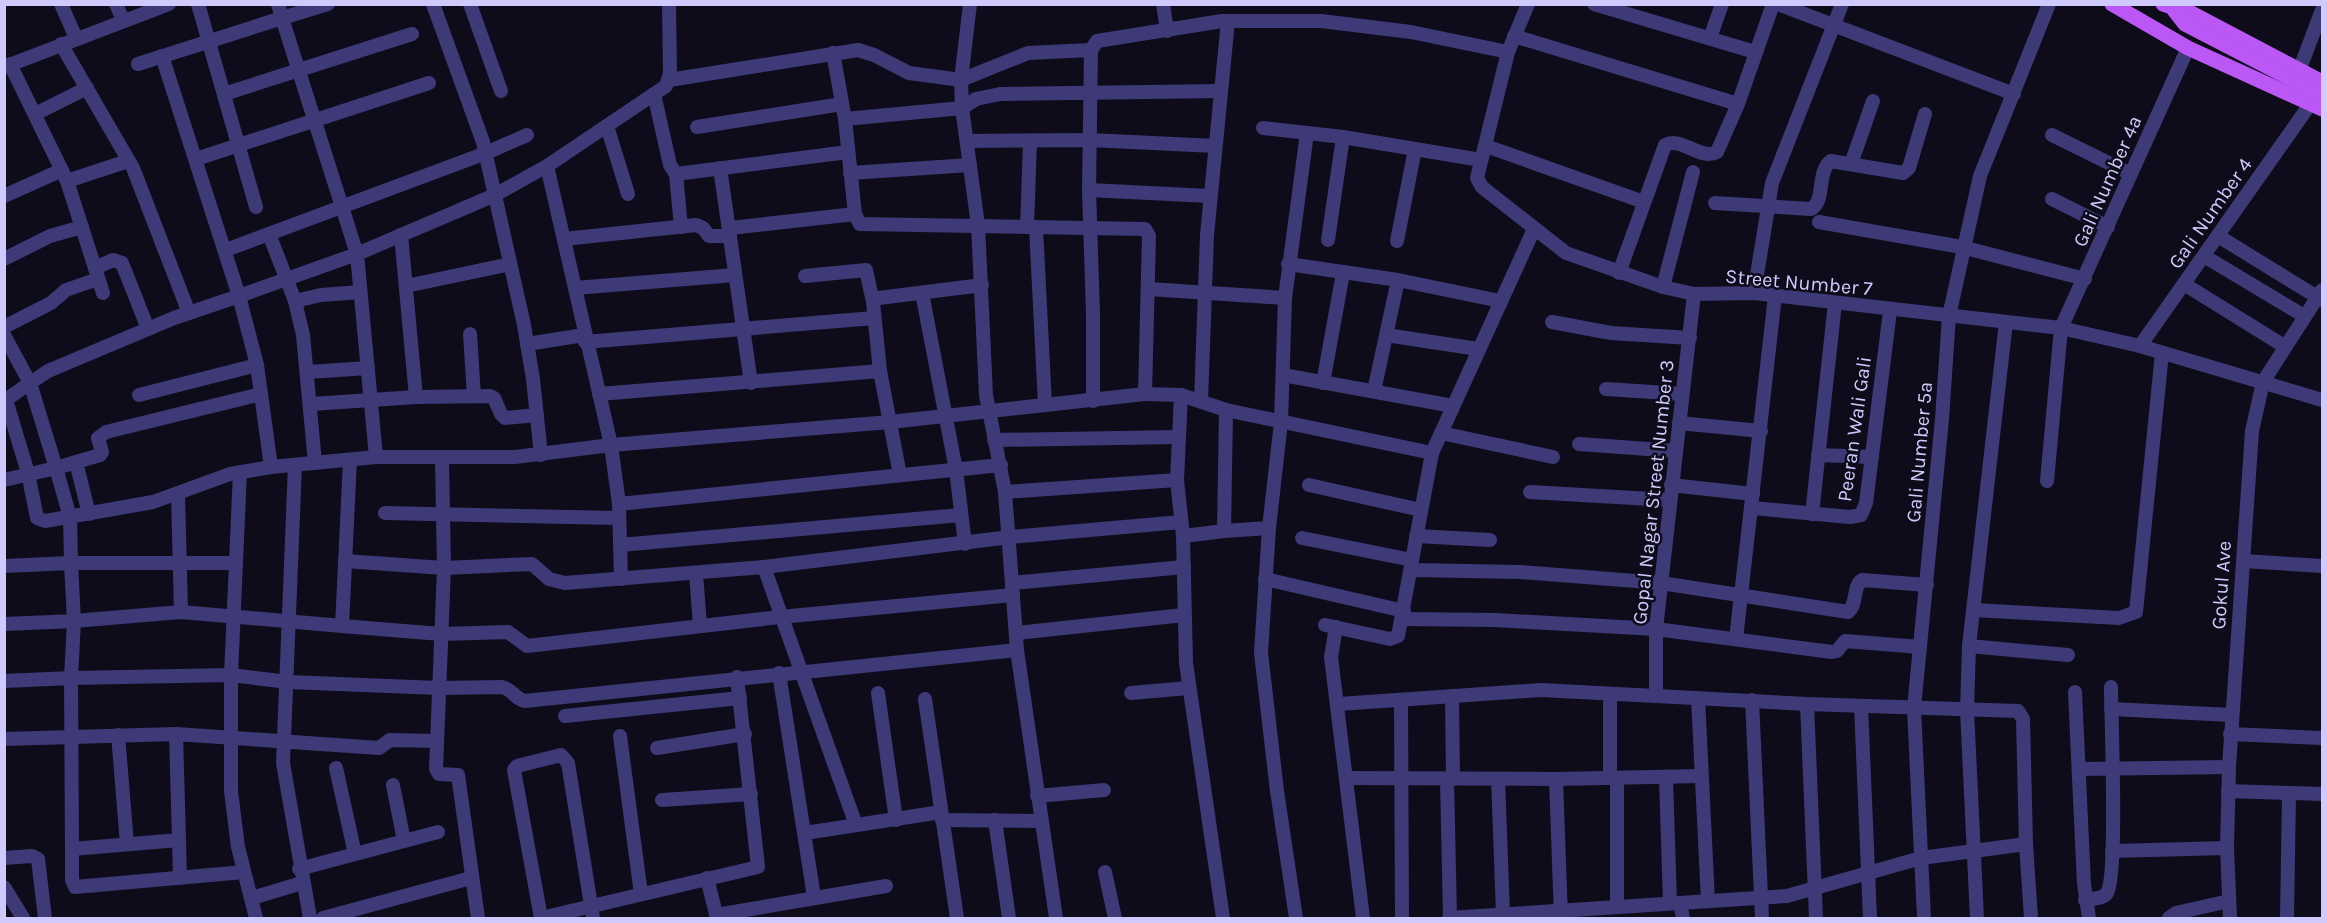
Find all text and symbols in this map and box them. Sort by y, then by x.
street label: Gali Number 4a [2068,112,2147,250]
street label: Gali Number 4 [2164,153,2257,273]
street label: Street Number 7 [1724,265,1874,300]
street label: Peeran Wali Gali [1833,355,1876,503]
street label: Gopal Nagar Street Number 3 [1628,359,1679,625]
street label: Gali Number 5a [1902,381,1937,523]
street label: Gokul Ave [2207,540,2236,630]

